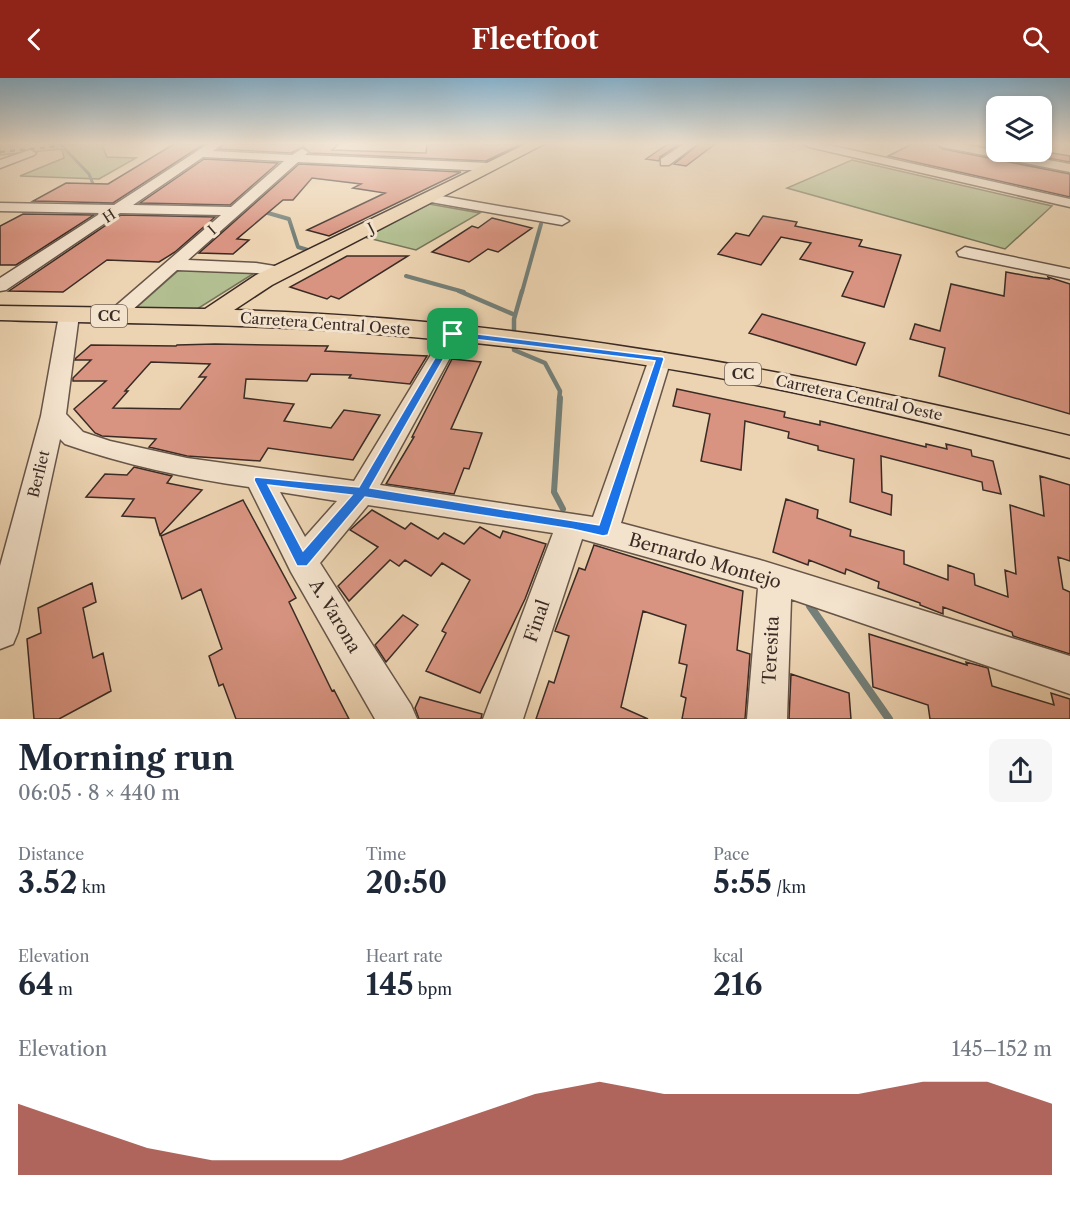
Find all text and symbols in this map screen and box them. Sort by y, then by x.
icon: back [18,23,51,56]
text: Fleetfoot [471,23,599,56]
icon: search [1019,23,1052,56]
map controls [986,96,1052,162]
button: layers [986,96,1052,162]
street label: H [99,205,119,227]
street label: J [363,219,377,238]
street label: I [204,221,220,239]
road number: CC [91,305,127,327]
street label: Carretera Central Oeste [239,308,411,339]
pin [427,308,478,359]
icon: arrive [436,317,469,350]
road number: CC [725,363,761,385]
street label: Carretera Central Oeste [774,371,944,425]
street label: Berliet [24,448,54,499]
street label: Bernardo Montejo [626,529,784,593]
street label: A. Varona [304,574,366,657]
street label: Final [520,597,554,645]
street label: Teresita [758,615,784,685]
text: Morning run [18,738,234,779]
button: share [989,739,1052,802]
text: 06:05 · 8 × 440 m [18,781,180,805]
text: Distance [18,844,84,864]
text: Time [366,844,406,864]
text: Pace [713,844,749,864]
text: 3.52 [18,864,78,901]
text: 20:50 [366,864,447,901]
text: 5:55 [713,864,772,901]
text: km [78,877,106,897]
text: /km [772,877,806,897]
text: Elevation [18,946,89,966]
text: Heart rate [366,946,443,966]
text: kcal [713,946,744,966]
text: 64 [18,966,54,1003]
text: 145 [366,966,414,1003]
text: 216 [713,966,762,1003]
text: m [54,979,73,999]
text: bpm [414,979,452,999]
text: Elevation [18,1037,107,1061]
text: 145–152 m [952,1037,1052,1061]

